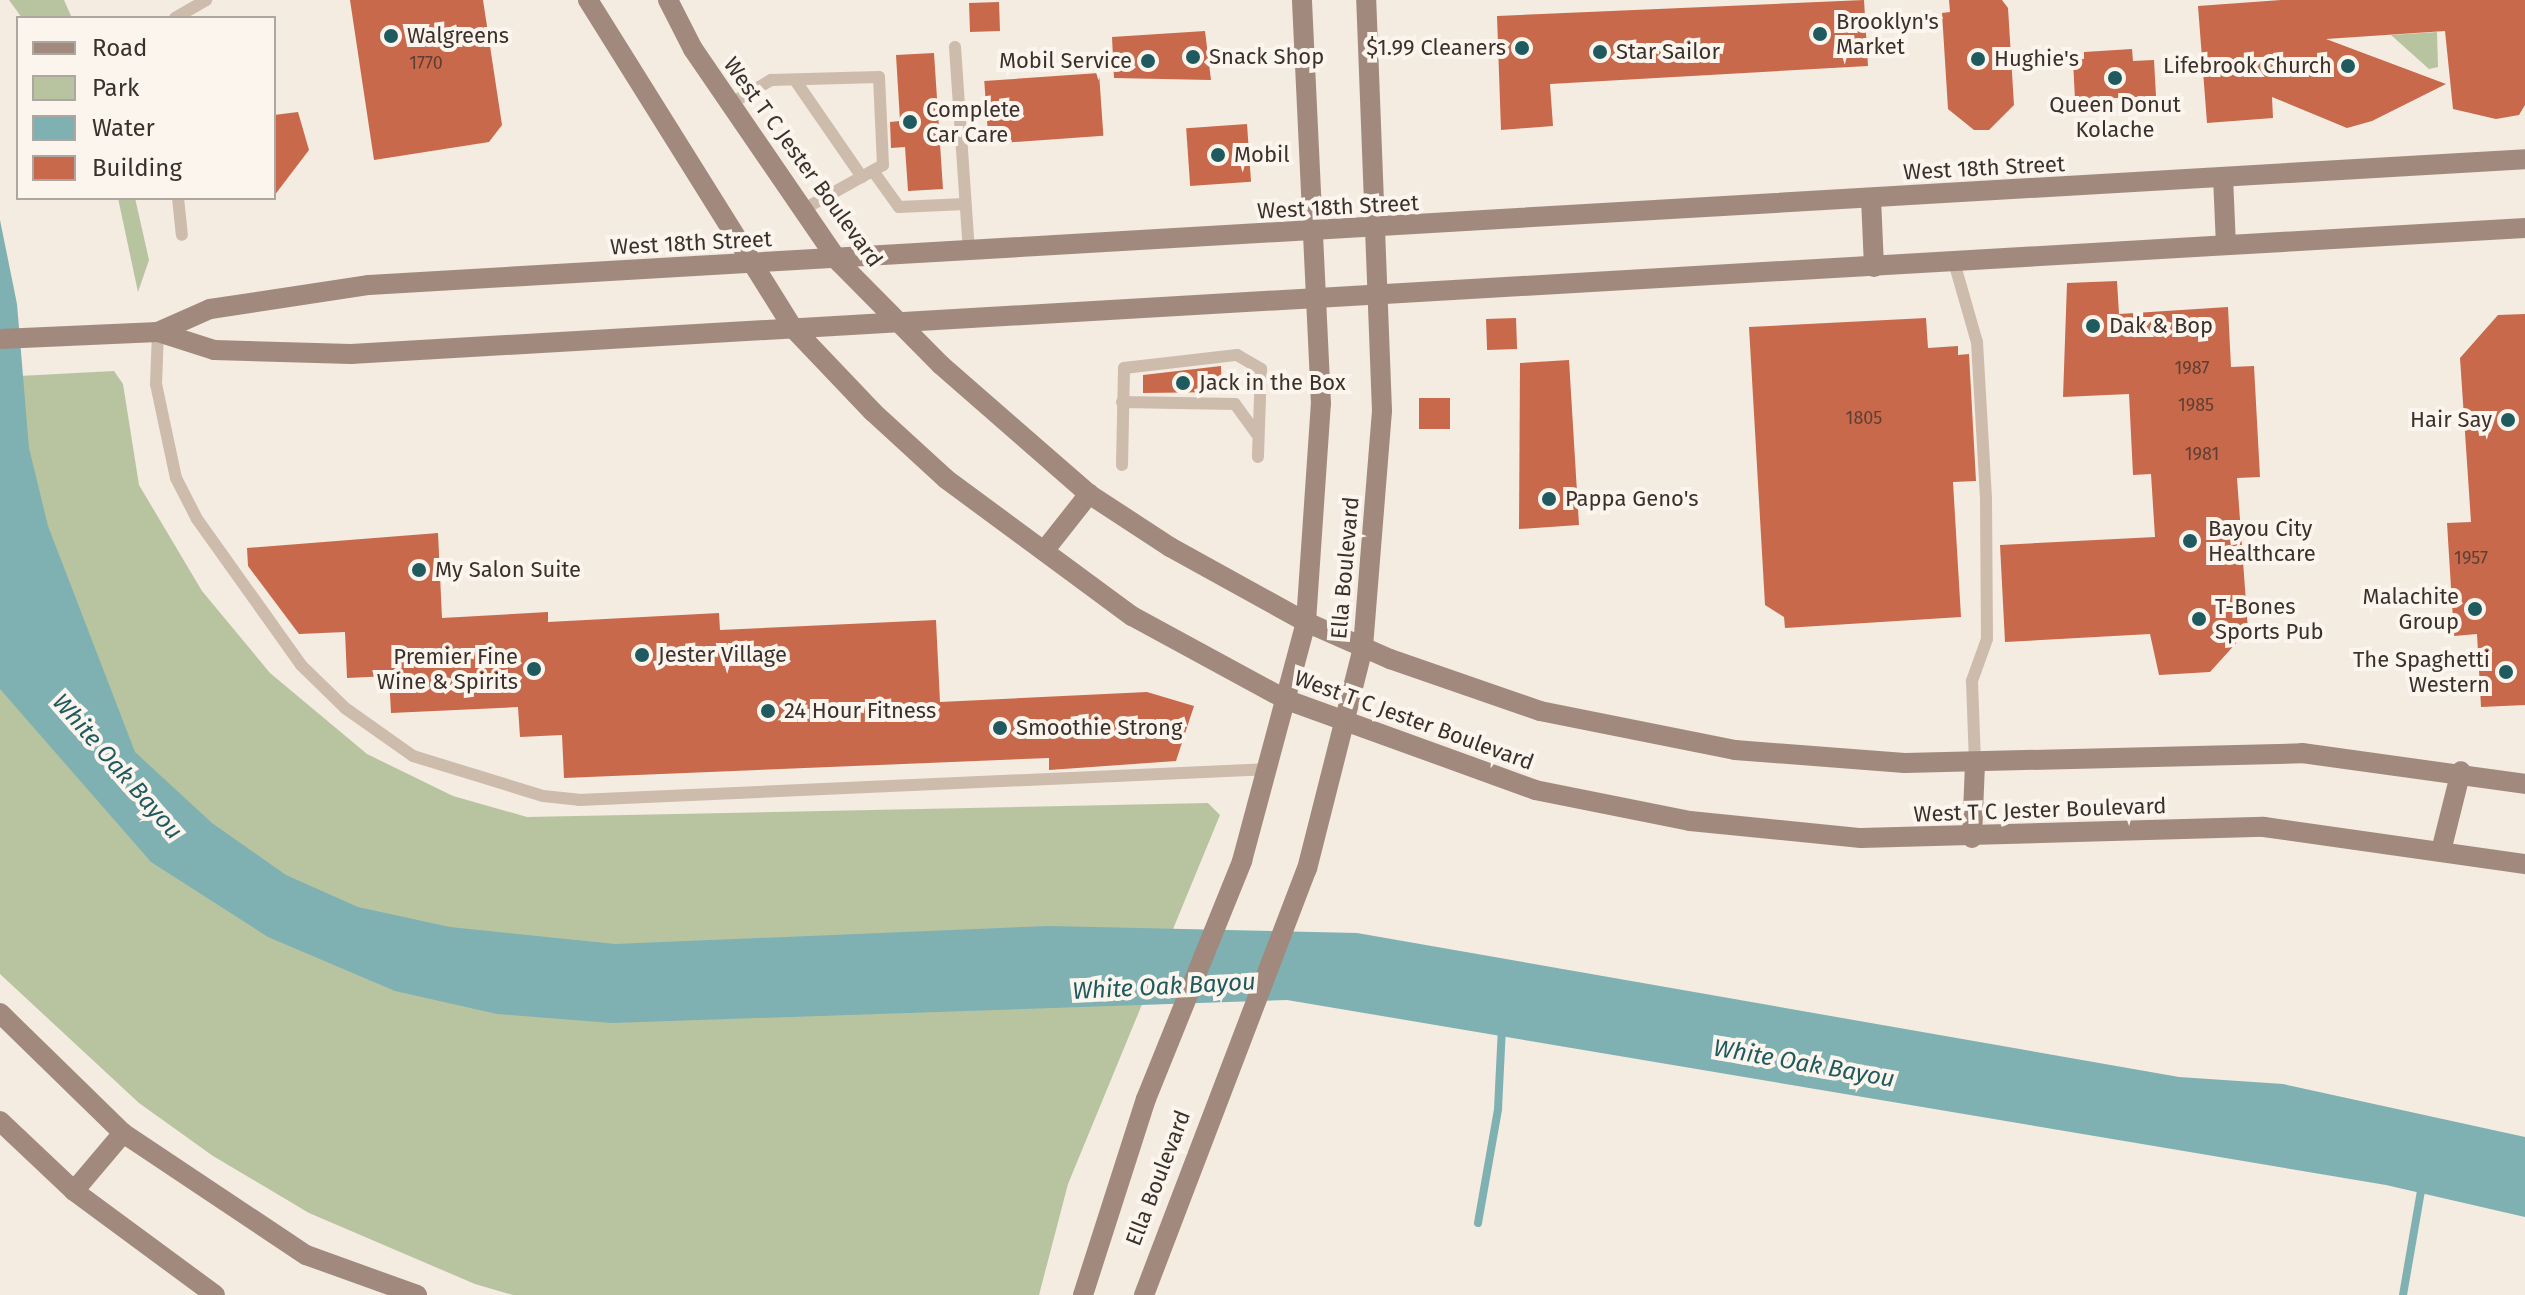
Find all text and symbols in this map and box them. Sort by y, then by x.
place label: Brooklyn's Market [1836,8,1939,60]
legend [16,16,276,200]
place label: Walgreens [407,23,509,49]
marker: Brooklyn's Market [1811,25,1829,43]
marker: Walgreens [382,27,400,45]
text: Road [92,34,147,62]
place label: $1.99 Cleaners [1366,35,1506,61]
marker: $1.99 Cleaners [1513,39,1531,57]
place label: Star Sailor [1616,39,1720,65]
marker: Star Sailor [1591,43,1609,61]
place label: Snack Shop [1209,44,1324,70]
place label: Hughie's [1994,46,2079,72]
place label: Mobil Service [999,48,1132,74]
marker: Snack Shop [1184,48,1202,66]
marker: Hughie's [1969,50,1987,68]
house number: 1770 [409,52,443,74]
street label: West T C Jester Boulevard [718,52,888,272]
marker: Mobil Service [1139,52,1157,70]
place label: Lifebrook Church [2163,53,2332,79]
marker: Lifebrook Church [2339,57,2357,75]
marker: Queen Donut Kolache [2106,69,2124,87]
text: Park [92,74,139,102]
place label: Queen Donut Kolache [2049,91,2181,142]
place label: Complete Car Care [926,96,1021,148]
marker: Complete Car Care [901,113,919,131]
text: Water [92,114,155,142]
place label: Mobil [1234,142,1290,168]
marker: Mobil [1209,146,1227,164]
street label: West 18th Street [1902,151,2066,185]
text: Building [92,154,182,182]
street label: West 18th Street [1256,190,1420,224]
street label: West 18th Street [609,226,773,260]
place label: Dak & Bop [2109,313,2213,339]
marker: Dak & Bop [2084,317,2102,335]
house number: 1987 [2175,357,2209,379]
place label: Jack in the Box [1199,370,1346,396]
marker: Jack in the Box [1174,374,1192,392]
house number: 1985 [2178,394,2214,416]
house number: 1805 [1846,407,1882,429]
place label: Hair Say [2410,407,2492,433]
marker: Hair Say [2499,411,2517,429]
house number: 1981 [2185,443,2219,465]
place label: Pappa Geno's [1565,486,1699,512]
marker: Pappa Geno's [1540,490,1558,508]
street label: Ella Boulevard [1326,496,1364,640]
place label: Bayou City Healthcare [2208,515,2316,566]
marker: Bayou City Healthcare [2179,530,2201,552]
house number: 1957 [2454,547,2488,569]
place label: My Salon Suite [435,557,581,583]
marker: My Salon Suite [410,561,428,579]
place label: Malachite Group [2363,583,2459,634]
place label: T-Bones Sports Pub [2215,593,2324,644]
marker: Malachite Group [2466,600,2484,618]
marker: T-Bones Sports Pub [2190,610,2208,628]
place label: Jester Village [658,642,787,668]
place label: Premier Fine Wine & Spirits [377,643,518,694]
marker: Jester Village [633,646,651,664]
place label: The Spaghetti Western [2353,646,2490,698]
marker: Premier Fine Wine & Spirits [525,660,543,678]
marker: The Spaghetti Western [2497,663,2515,681]
street label: West T C Jester Boulevard [1291,664,1537,776]
water label: White Oak Bayou [46,688,188,846]
place label: 24 Hour Fitness [784,698,936,724]
marker: 24 Hour Fitness [759,702,777,720]
place label: Smoothie Strong [1016,715,1182,741]
marker: Smoothie Strong [991,719,1009,737]
street label: West T C Jester Boulevard [1913,792,2167,828]
water label: White Oak Bayou [1072,968,1256,1006]
water label: White Oak Bayou [1711,1034,1897,1094]
street label: Ella Boulevard [1120,1107,1196,1249]

